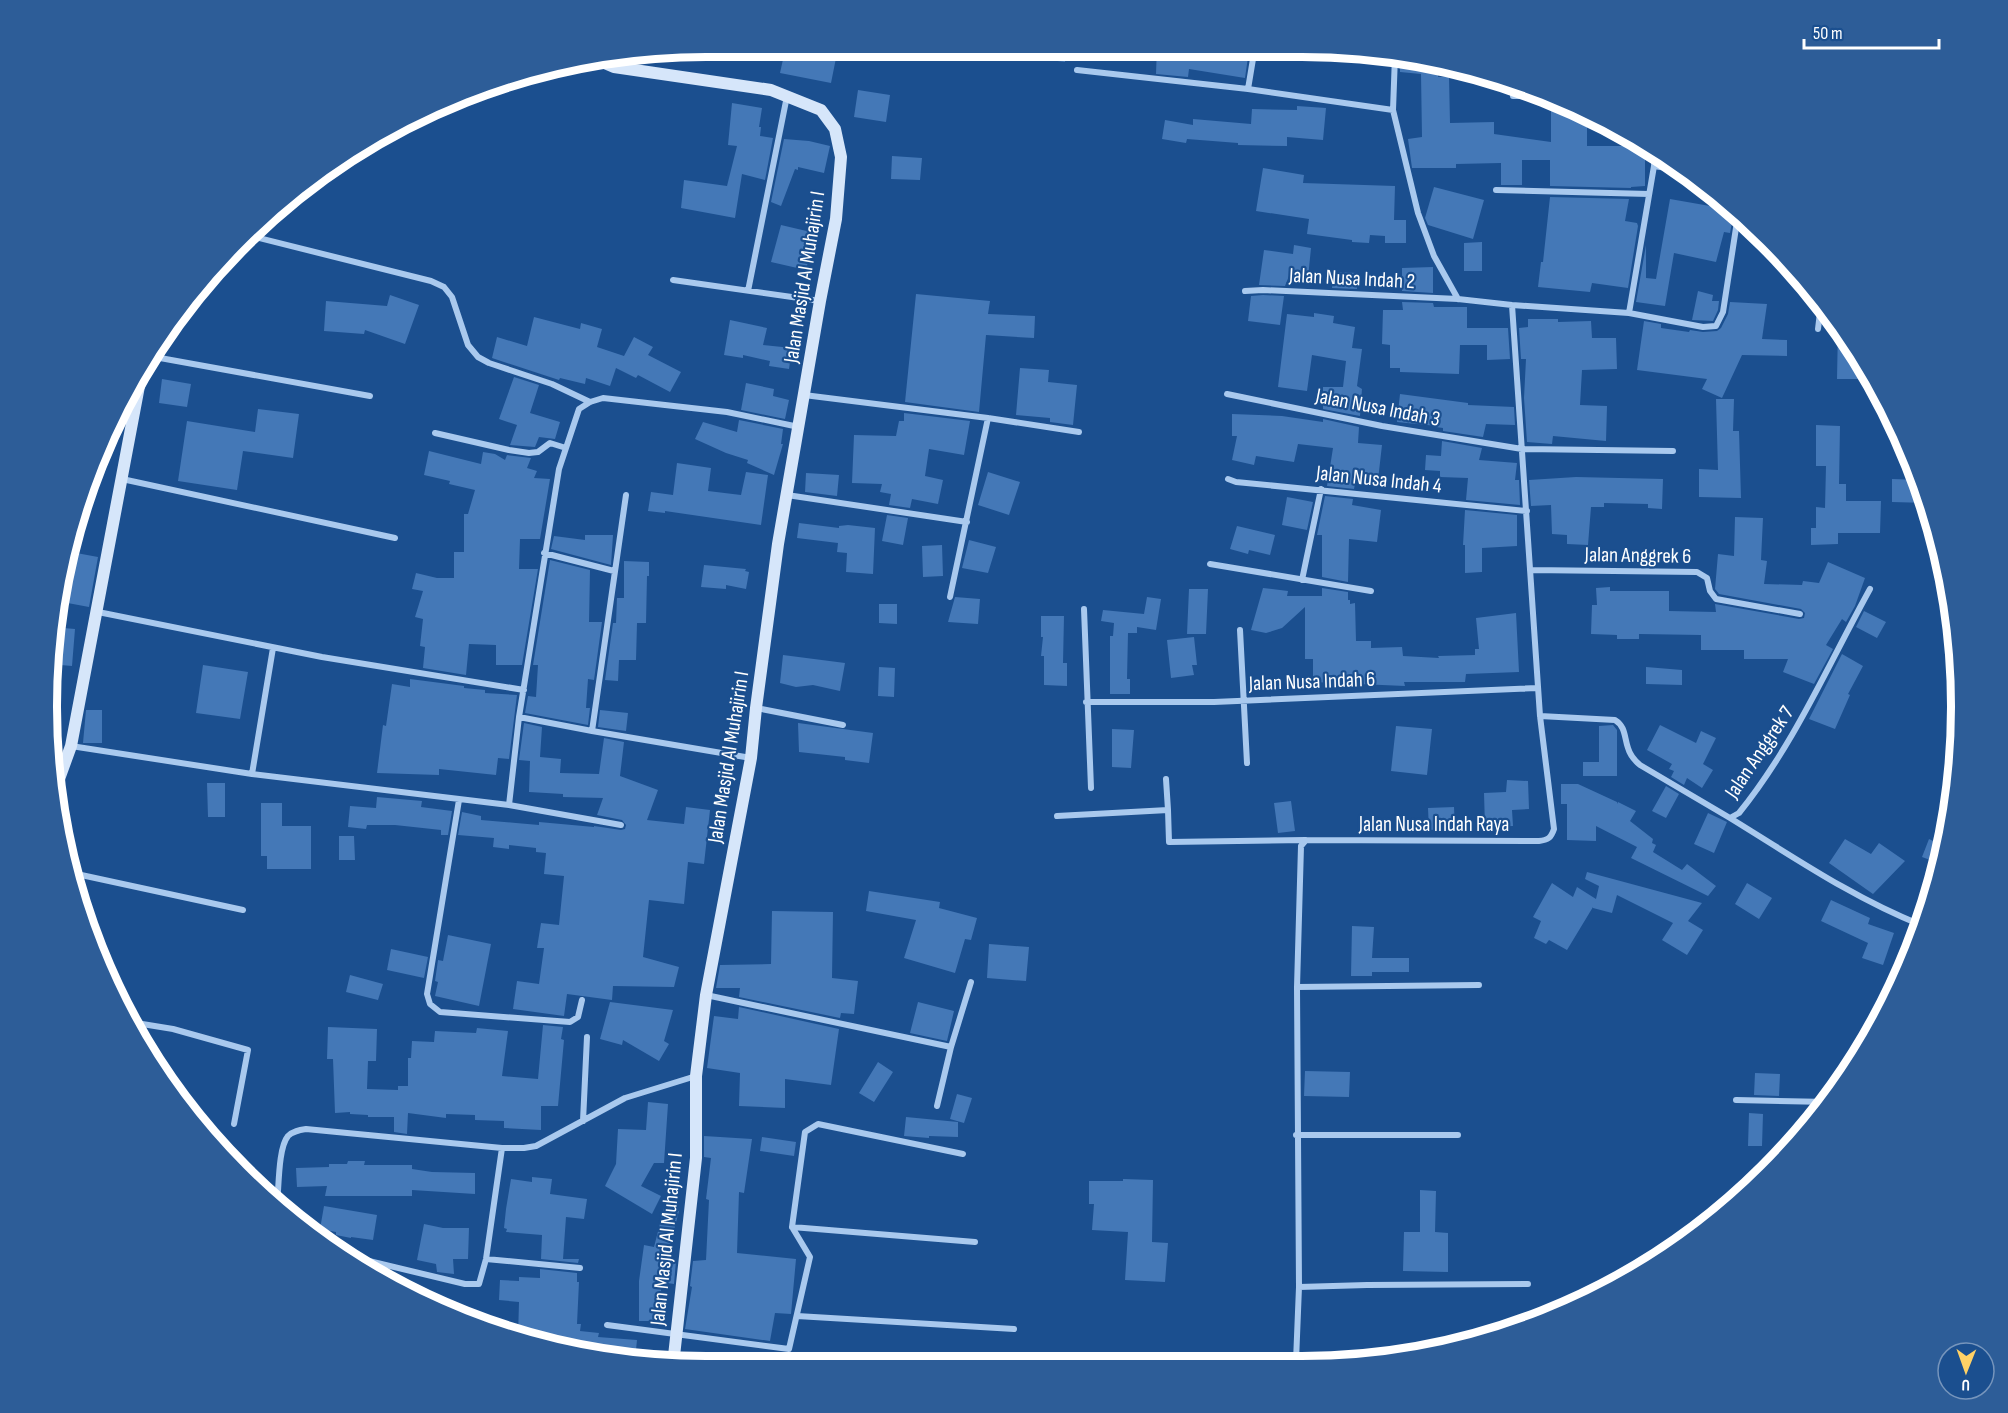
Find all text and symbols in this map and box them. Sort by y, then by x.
scale bar [1804,12,1939,50]
text: 50 m [1813,23,1843,44]
street label: Jalan Masjid Al Muhajirin I [778,189,830,366]
street label: Jalan Nusa Indah 2 [1287,263,1416,294]
street label: Jalan Nusa Indah 3 [1313,383,1442,432]
street label: Jalan Nusa Indah 4 [1314,460,1443,499]
street label: Jalan Anggrek 6 [1584,542,1691,569]
street label: Jalan Nusa Indah 6 [1247,667,1376,696]
street label: Jalan Masjid Al Muhajirin I [702,669,754,846]
street label: Jalan Anggrek 7 [1719,701,1800,804]
street label: Jalan Nusa Indah Raya [1358,812,1509,837]
street label: Jalan Masjid Al Muhajirin I [645,1151,688,1328]
north arrow [1936,1341,1996,1401]
text: U [1961,1375,1970,1394]

